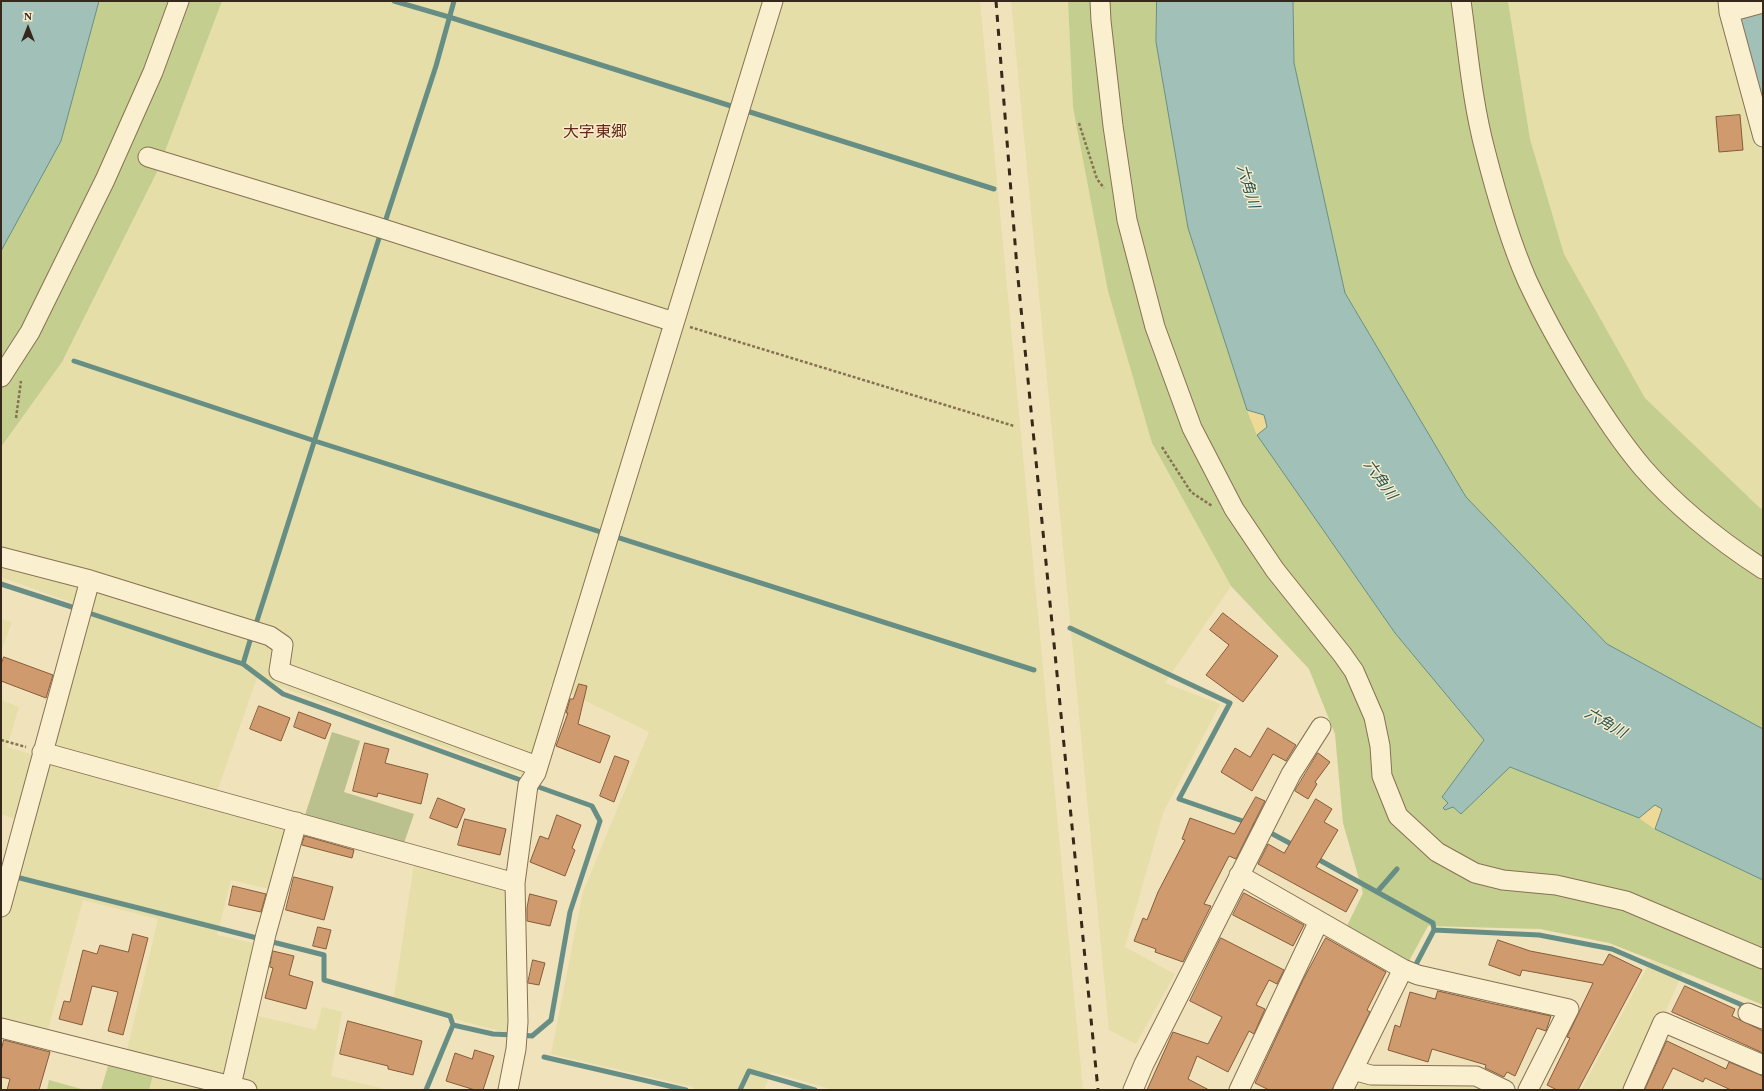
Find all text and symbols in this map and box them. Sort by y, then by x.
north arrow [8,8,48,48]
text: N [24,10,32,22]
district label: 大字東郷 [563,121,627,141]
water label: 六角川 [1234,162,1264,210]
water label: 六角川 [1360,456,1402,502]
water label: 六角川 [1582,703,1630,741]

